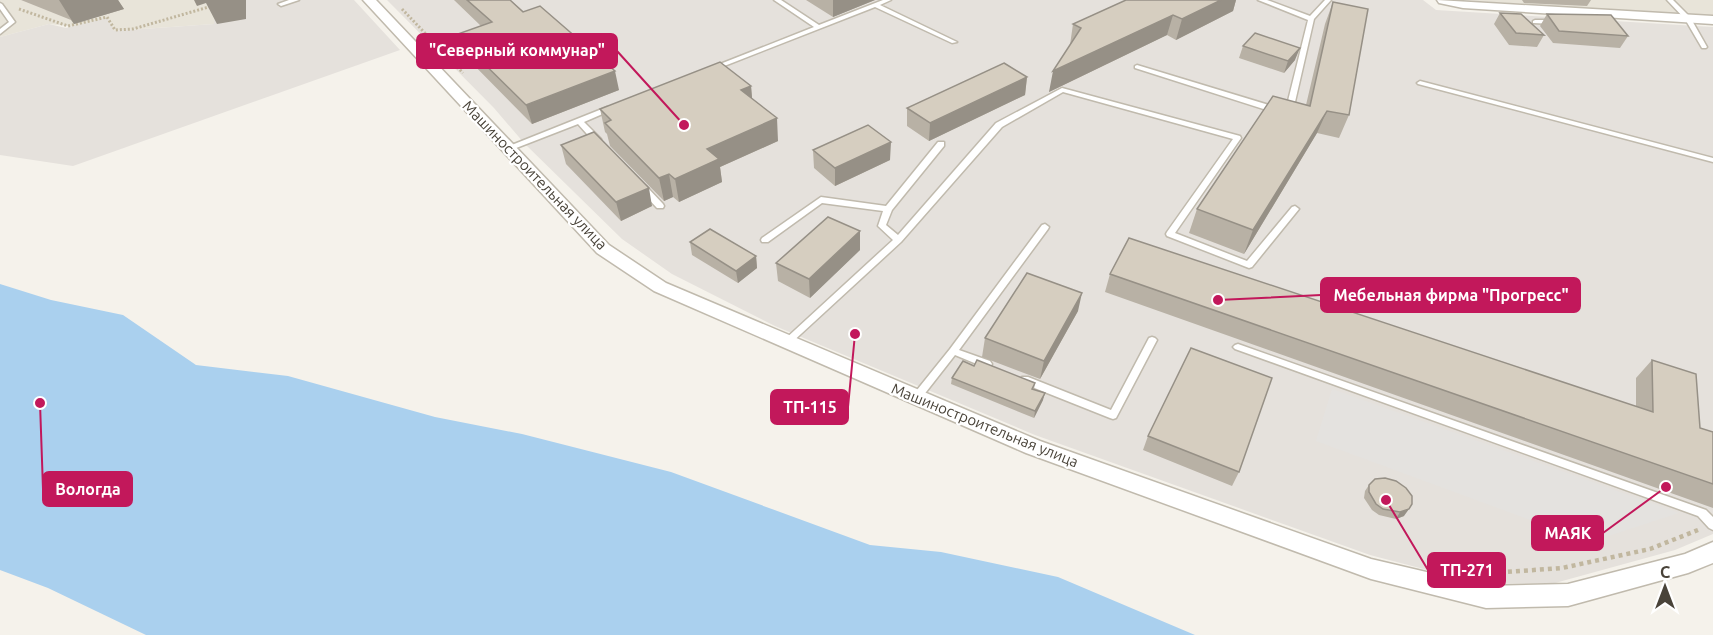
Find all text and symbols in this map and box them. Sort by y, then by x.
callout: "Северный коммунар" [417,34,617,68]
text: "Северный коммунар" [429,41,605,59]
street label: Машиностроительная улица [459,97,611,253]
callout: Мебельная фирма "Прогресс" [1321,278,1580,312]
text: Мебельная фирма "Прогресс" [1333,286,1569,304]
street label: Машиностроительная улица [889,380,1081,470]
callout: ТП-115 [771,390,848,424]
text: ТП-115 [783,398,837,416]
callout: Вологда [43,472,132,506]
text: Вологда [55,480,121,498]
callout: МАЯК [1532,516,1603,550]
text: МАЯК [1545,524,1592,542]
callout: ТП-271 [1428,553,1505,587]
north arrow [1635,557,1695,617]
text: ТП-271 [1440,561,1494,579]
text: С [1660,563,1670,581]

